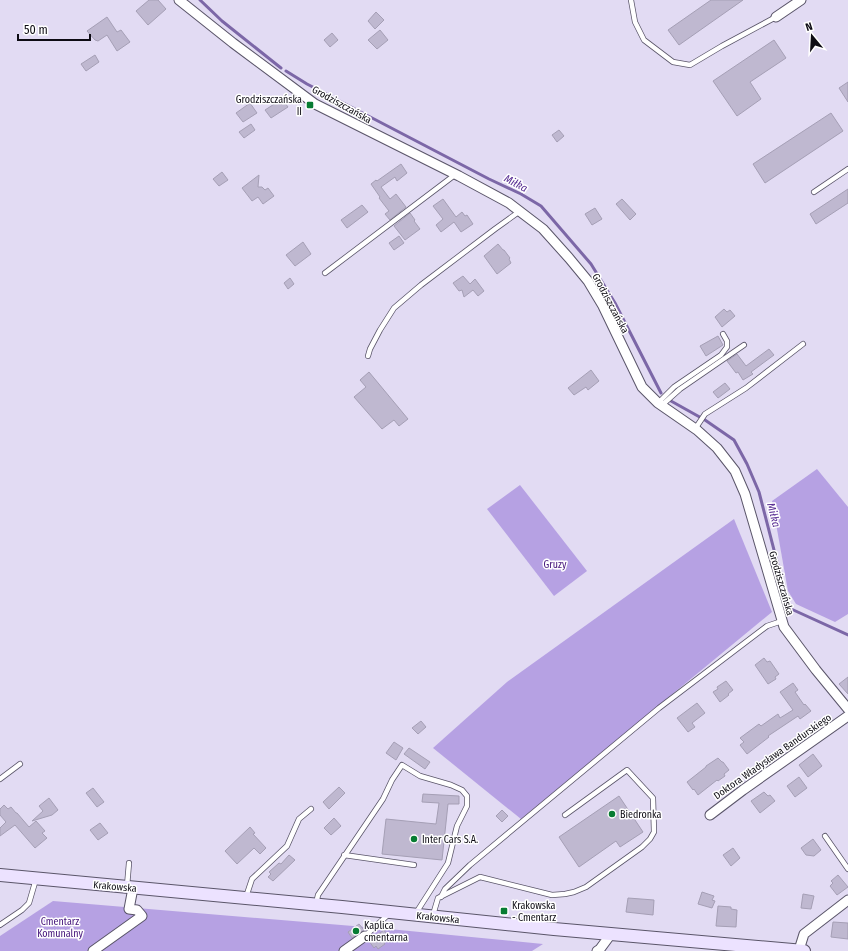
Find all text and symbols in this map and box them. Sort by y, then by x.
scale bar [18,16,90,42]
north arrow [792,16,832,56]
text: N [804,20,814,34]
text: 50 m [24,23,48,37]
street label: Grodziszczańska [310,83,374,126]
place label: Grodziszczańska II [236,93,302,118]
marker: Grodziszczańska II [305,100,315,110]
water label: Miłka [502,172,530,195]
street label: Grodziszczańska [589,271,632,336]
water label: Miłka [764,502,783,529]
street label: Grodziszczańska [766,550,797,617]
park label: Gruzy [544,559,567,571]
street label: Doktora Władysława Bandurskiego [711,712,834,802]
marker: Biedronka [607,809,617,819]
place label: Biedronka [620,809,662,821]
marker: Inter Cars S.A. [409,834,419,844]
place label: Inter Cars S.A. [422,834,478,846]
street label: Krakowska [93,879,137,895]
place label: Krakowska - Cmentarz [512,900,556,924]
marker: Krakowska - Cmentarz [499,906,509,916]
street label: Krakowska [416,910,460,926]
park label: Cmentarz Komunalny [37,916,83,940]
place label: Kaplica cmentarna [364,920,408,944]
marker: Kaplica cmentarna [351,926,361,936]

